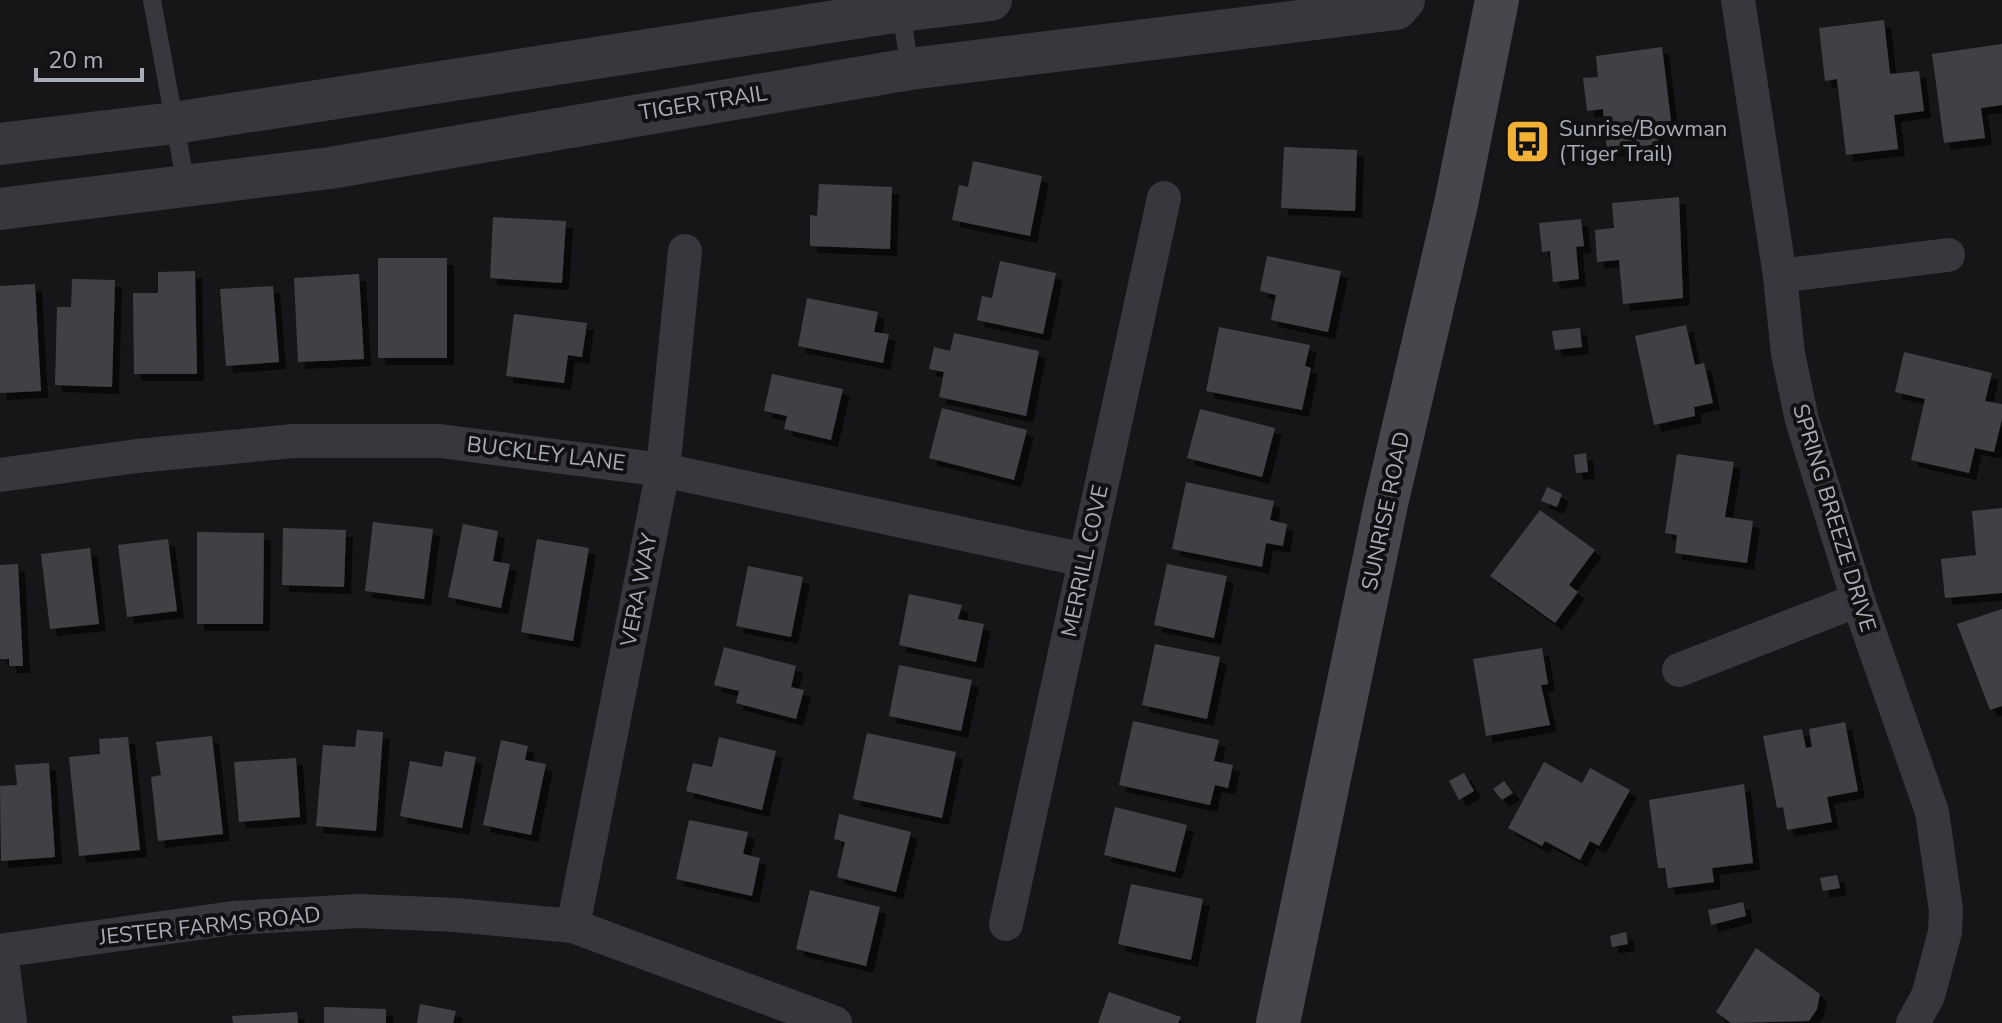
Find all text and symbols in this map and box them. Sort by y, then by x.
scale bar [36,32,142,82]
text: 20 m [48,44,104,76]
street label: TIGER TRAIL [637,78,769,128]
place label: Sunrise/Bowman (Tiger Trail) [1559,114,1727,169]
bus stop icon: Sunrise/Bowman (Tiger Trail) [1504,118,1552,166]
street label: SPRING BREEZE DRIVE [1785,400,1883,636]
street label: BUCKLEY LANE [465,429,627,479]
street label: SUNRISE ROAD [1355,429,1417,593]
street label: MERRILL COVE [1054,482,1116,640]
street label: VERA WAY [613,530,665,650]
street label: JESTER FARMS ROAD [97,899,322,953]

